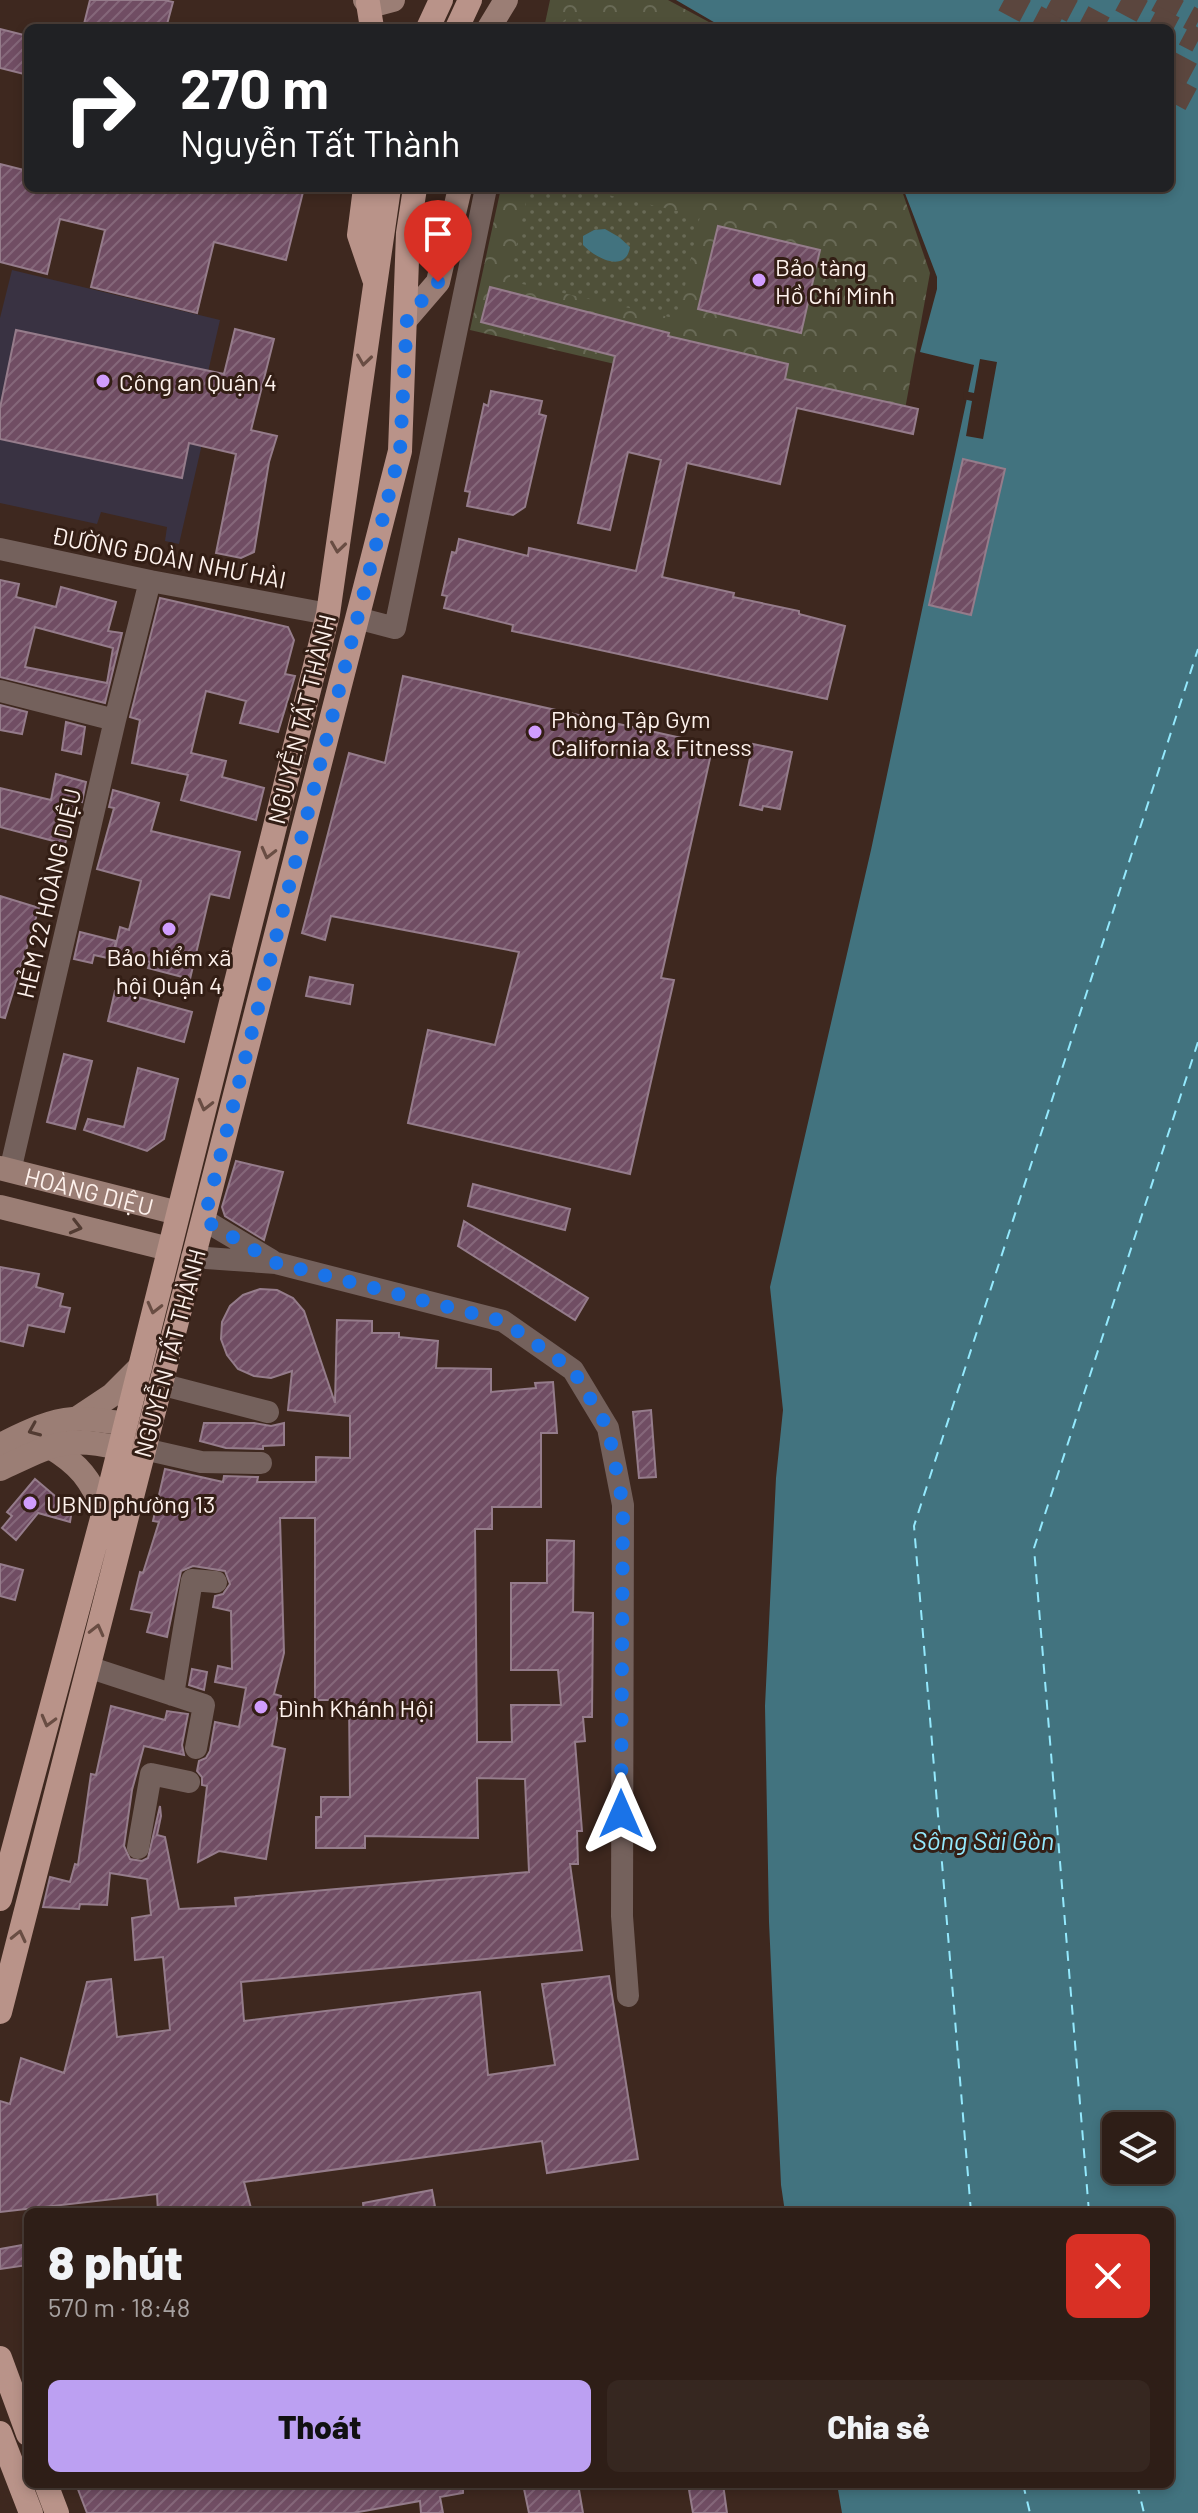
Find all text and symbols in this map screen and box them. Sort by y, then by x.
text: 270 m [180,53,329,120]
icon: right [48,56,152,160]
text: Nguyễn Tất Thành [180,121,460,164]
pin [404,200,472,282]
icon: arrive [416,212,460,256]
place label: Bảo tàng Hồ Chí Minh [775,252,895,309]
marker: Bảo tàng Hồ Chí Minh [750,271,768,289]
one-way arrow [356,353,373,367]
place label: Công an Quận 4 [119,367,277,396]
marker: Công an Quận 4 [94,372,112,390]
street label: ĐƯỜNG ĐOÀN NHƯ HÀI [49,520,289,594]
one-way arrow [330,540,347,554]
street label: NGUYỄN TẤT THÀNH [260,611,341,827]
place label: Phòng Tập Gym California & Fitness [551,704,752,761]
marker: Phòng Tập Gym California & Fitness [526,723,544,741]
street label: HẺM 22 HOÀNG DIỆU [10,785,86,1001]
one-way arrow [261,846,278,859]
marker: Bảo hiểm xã hội Quận 4 [160,920,178,938]
place label: Bảo hiểm xã hội Quận 4 [106,942,232,999]
one-way arrow [198,1098,215,1112]
street label: HOÀNG DIỆU [22,1160,157,1221]
one-way arrow [68,1217,82,1234]
street label: NGUYỄN TẤT THÀNH [126,1245,211,1461]
one-way arrow [147,1300,164,1314]
one-way arrow [28,1420,42,1436]
place label: UBND phường 13 [46,1489,215,1518]
marker: UBND phường 13 [21,1494,39,1512]
one-way arrow [88,1624,105,1638]
place label: Đình Khánh Hội [277,1693,434,1722]
marker: Đình Khánh Hội [252,1698,270,1716]
one-way arrow [41,1714,57,1728]
position arrow [579,1772,663,1856]
water label: Sông Sài Gòn [912,1824,1054,1855]
one-way arrow [10,1930,27,1944]
map controls [1102,2112,1174,2184]
button: layers [1102,2112,1174,2184]
text: 8 phút [48,2232,183,2290]
button: close [1066,2234,1150,2318]
text: 570 m · 18:48 [48,2291,190,2322]
button: Thoát [48,2380,591,2472]
button: Chia sẻ [607,2380,1150,2472]

